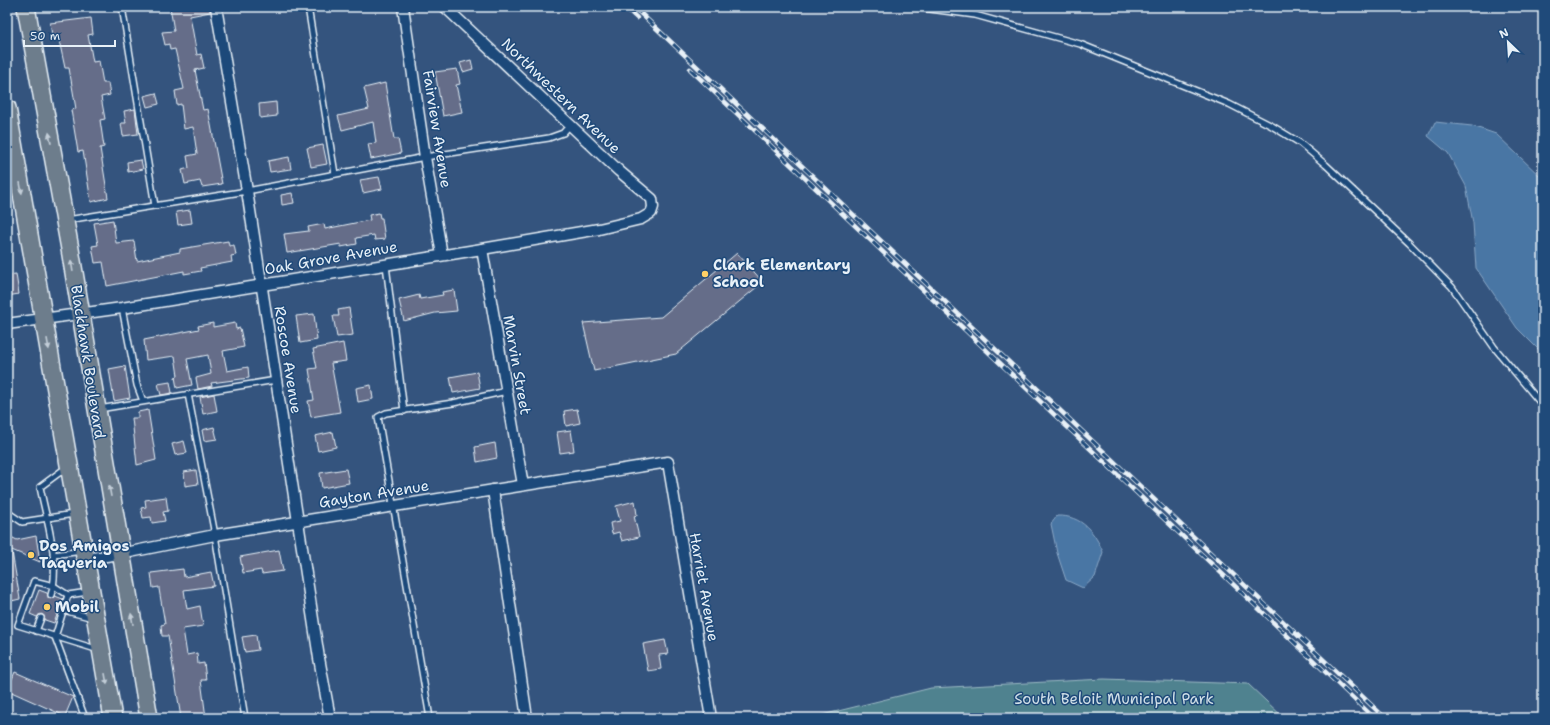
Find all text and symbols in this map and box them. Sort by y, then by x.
scale bar [24,22,115,48]
north arrow [1488,22,1528,62]
text: N [1497,25,1511,42]
text: 50 m [30,28,60,44]
street label: Northwestern Avenue [497,34,625,158]
street label: Fairview Avenue [418,69,456,189]
one-way arrow [46,132,52,144]
one-way arrow [18,182,24,194]
street label: Oak Grove Avenue [263,236,399,280]
place label: Clark Elementary School [713,255,851,292]
one-way arrow [69,260,75,272]
marker: Clark Elementary School [700,269,710,279]
street label: Blackhawk Boulevard [66,284,110,441]
street label: Roscoe Avenue [270,305,306,415]
street label: Marvin Street [498,314,536,416]
one-way arrow [45,337,51,350]
street label: Gayton Avenue [318,475,430,513]
one-way arrow [106,485,112,497]
street label: Harriet Avenue [685,531,723,643]
place label: Dos Amigos Taqueria [39,536,130,573]
marker: Dos Amigos Taqueria [26,550,36,560]
place label: Mobil [55,597,99,617]
marker: Mobil [42,602,52,612]
one-way arrow [128,613,134,625]
one-way arrow [103,672,109,685]
park label: South Beloit Municipal Park [1014,689,1214,709]

